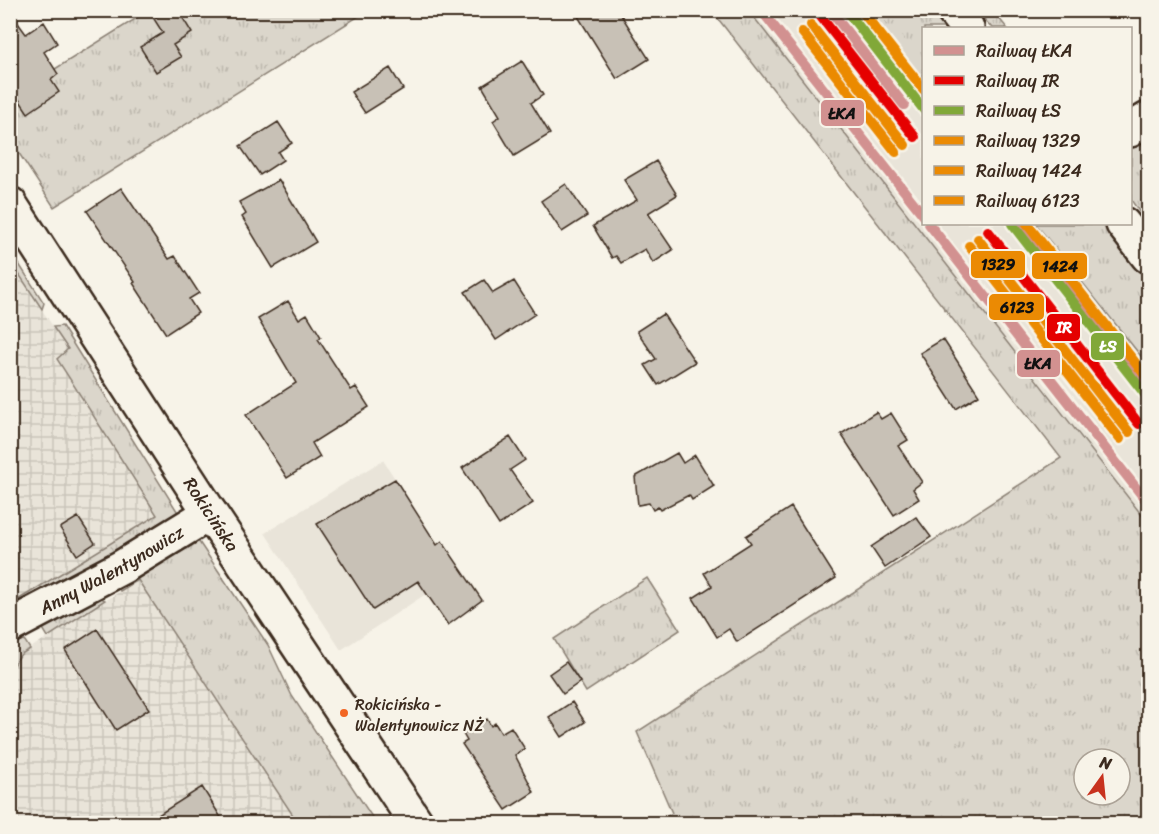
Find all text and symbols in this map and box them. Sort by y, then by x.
legend [922,27,1132,225]
text: Railway ŁKA [976,35,1073,67]
text: Railway IR [976,65,1060,97]
text: Railway ŁS [976,95,1061,127]
line badge: ŁKA [820,99,865,127]
text: ŁKA [827,99,856,128]
text: Railway 1329 [976,125,1080,157]
text: Railway 1424 [976,155,1082,187]
text: Railway 6123 [976,185,1080,217]
line badge: 1329 [970,250,1026,279]
text: 1329 [981,250,1016,279]
line badge: 1424 [1031,252,1088,280]
text: 1424 [1042,252,1078,281]
line badge: 6123 [988,293,1045,321]
text: 6123 [999,293,1034,322]
line badge: IR [1046,313,1081,342]
text: IR [1055,313,1072,342]
line badge: ŁS [1090,332,1125,361]
text: ŁS [1098,332,1118,361]
line badge: ŁKA [1016,349,1061,378]
text: ŁKA [1023,349,1052,378]
street label: Rokicińska [175,471,248,559]
street label: Anny Walentynowicz [32,516,191,624]
place label: Rokicińska - Walentynowicz NŻ [355,690,484,740]
marker: Rokicińska - Walentynowicz NŻ [338,707,350,719]
north arrow [1072,747,1132,807]
text: N [1096,747,1116,779]

